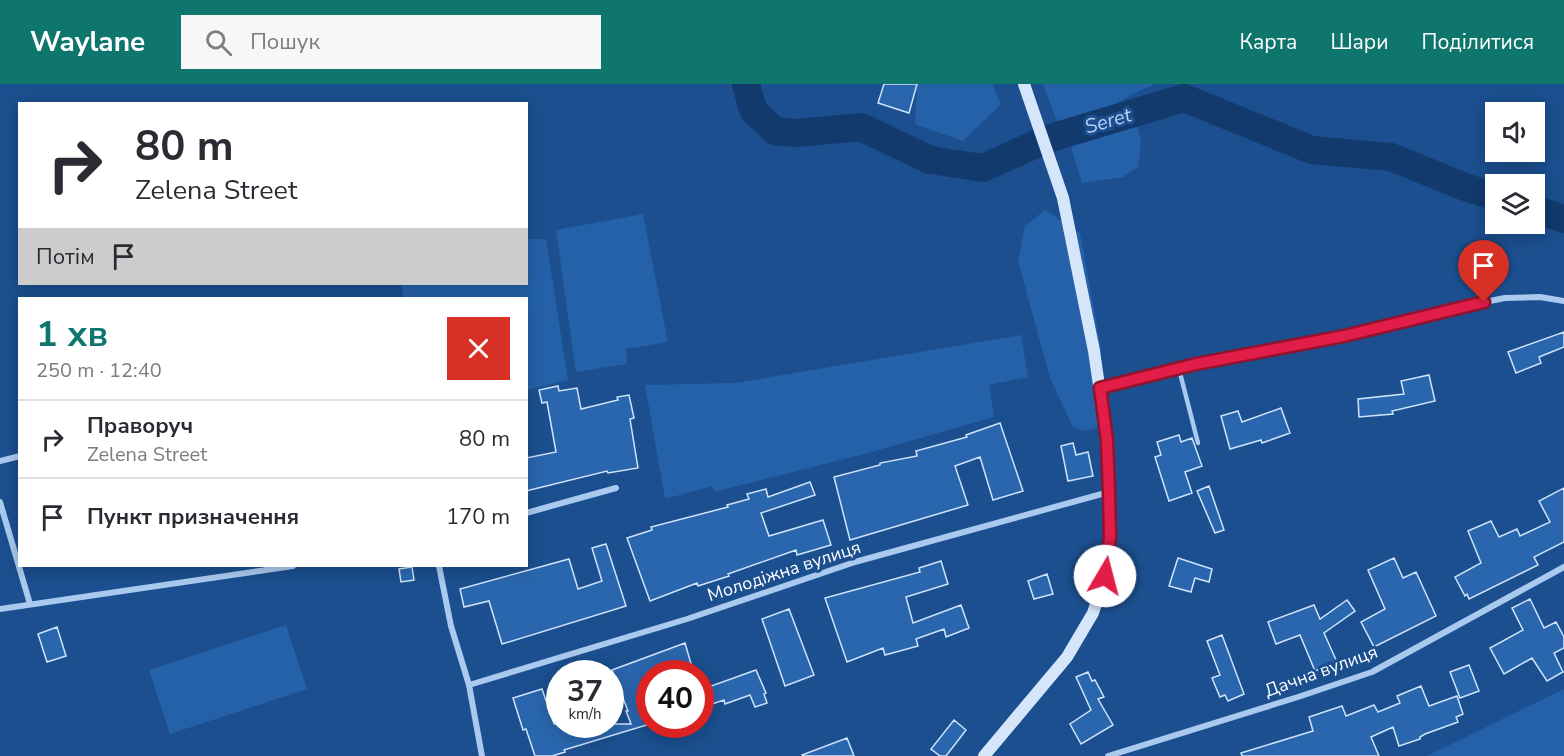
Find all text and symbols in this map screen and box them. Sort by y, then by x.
search box [181,15,601,69]
text: Waylane [30,23,145,61]
icon: search [202,26,235,59]
text: Пошук [250,27,320,57]
text: Карта [1240,28,1297,56]
text: Шари [1330,28,1389,56]
text: Поділитися [1422,28,1534,56]
water label: Seret [1081,101,1136,141]
map controls [1485,102,1545,234]
button: sound [1485,102,1545,162]
text: 80 m [135,118,234,175]
icon: right [36,126,114,204]
text: Zelena Street [135,172,297,209]
button: layers [1485,174,1545,234]
icon: arrive [107,240,140,273]
pin [1458,240,1509,302]
text: Потім [36,242,95,272]
icon: arrive [1467,249,1500,282]
text: 1 хв [36,310,108,359]
button: close [447,317,510,380]
text: 250 m · 12:40 [36,357,162,384]
text: Праворуч [87,411,193,441]
icon: right [36,423,69,456]
text: 80 m [459,424,510,454]
text: Zelena Street [87,441,207,468]
icon: arrive [36,501,69,534]
text: Пункт призначення [87,502,299,532]
text: 170 m [446,502,510,532]
street label: Молодіжна вулиця [704,535,864,607]
position arrow [1073,544,1137,608]
street label: Дачна вулиця [1261,639,1381,703]
speed limit sign: 40 [636,660,714,738]
text: 37 [567,671,603,712]
text: km/h [568,704,602,724]

